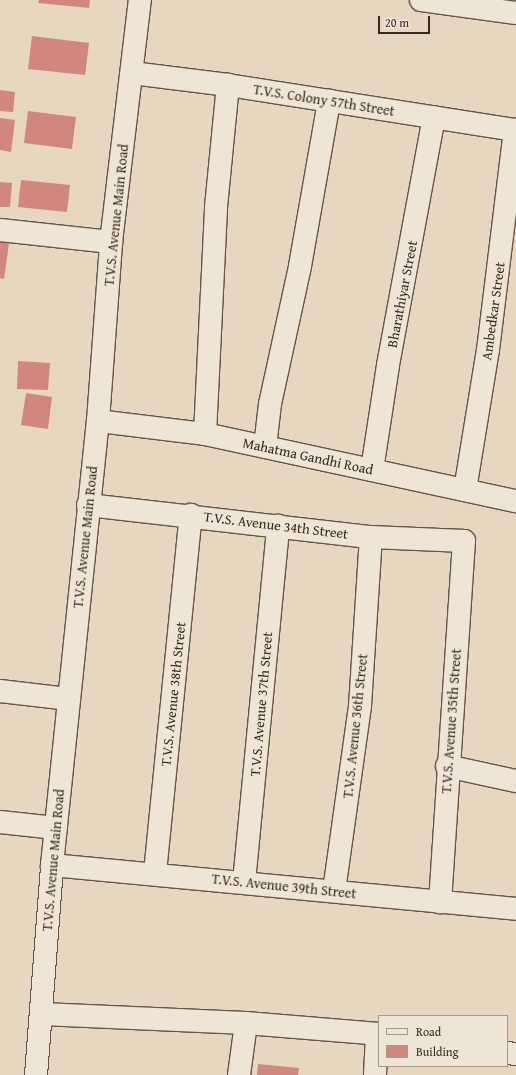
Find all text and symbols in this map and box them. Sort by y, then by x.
scale bar [380,8,432,34]
text: 20 m [385,14,409,31]
street label: T.V.S. Colony 57th Street [252,81,396,119]
street label: T.V.S. Avenue Main Road [100,143,132,287]
street label: Bharathiyar Street [383,239,421,349]
street label: Ambedkar Street [478,261,508,361]
street label: Mahatma Gandhi Road [241,434,375,478]
street label: T.V.S. Avenue Main Road [69,465,101,609]
street label: T.V.S. Avenue 34th Street [203,508,349,542]
street label: T.V.S. Avenue 38th Street [157,621,189,767]
street label: T.V.S. Avenue 37th Street [246,631,276,777]
street label: T.V.S. Avenue 35th Street [438,648,464,794]
street label: T.V.S. Avenue 36th Street [339,653,371,799]
street label: T.V.S. Avenue Main Road [38,788,68,932]
street label: T.V.S. Avenue 39th Street [211,870,357,902]
legend [378,1015,508,1067]
text: Road [416,1023,441,1040]
text: Building [416,1043,459,1060]

